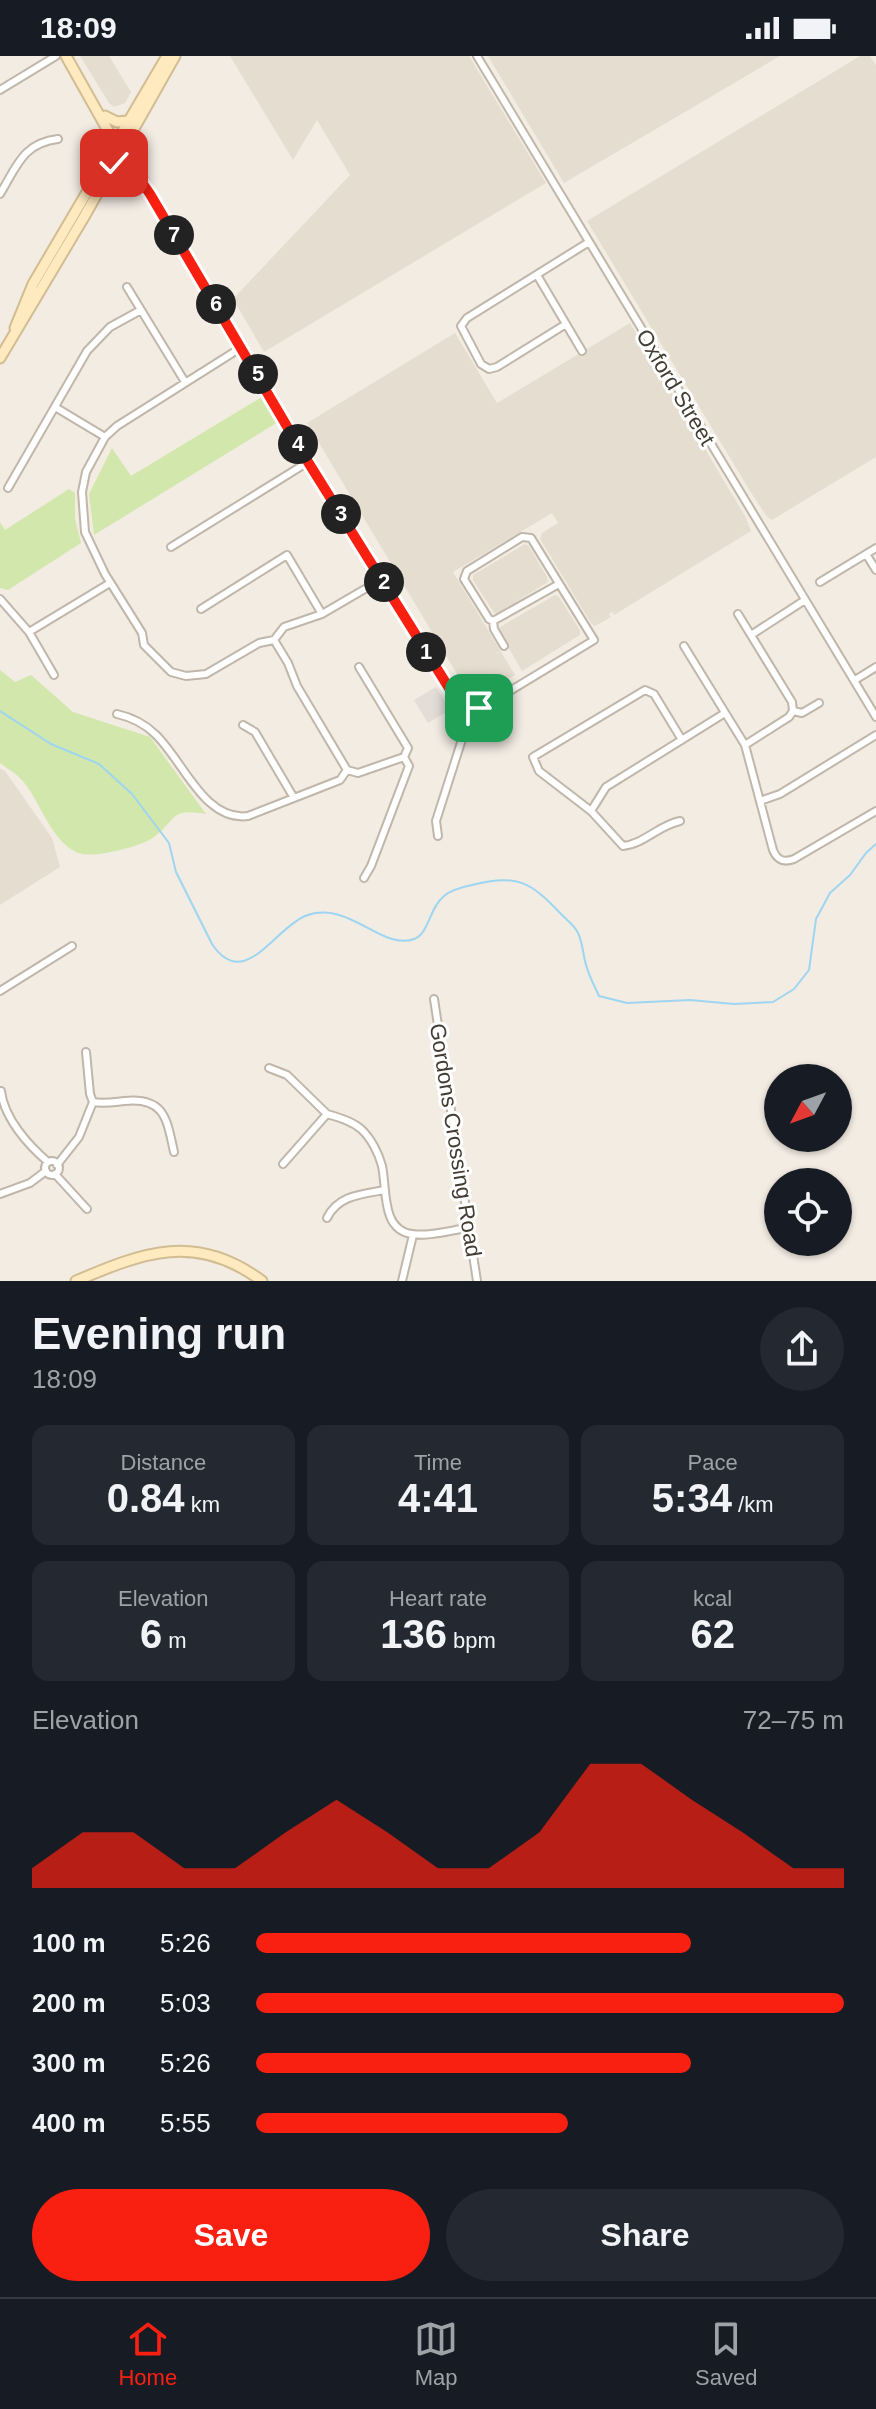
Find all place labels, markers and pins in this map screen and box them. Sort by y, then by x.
pin [80,129,148,197]
pin: 7 [154,215,194,255]
pin: 6 [196,284,236,324]
pin: 5 [238,354,278,394]
pin: 4 [278,424,318,464]
pin: 3 [321,494,361,534]
pin: 2 [364,562,404,602]
pin: 1 [406,632,446,672]
pin [445,674,513,742]

